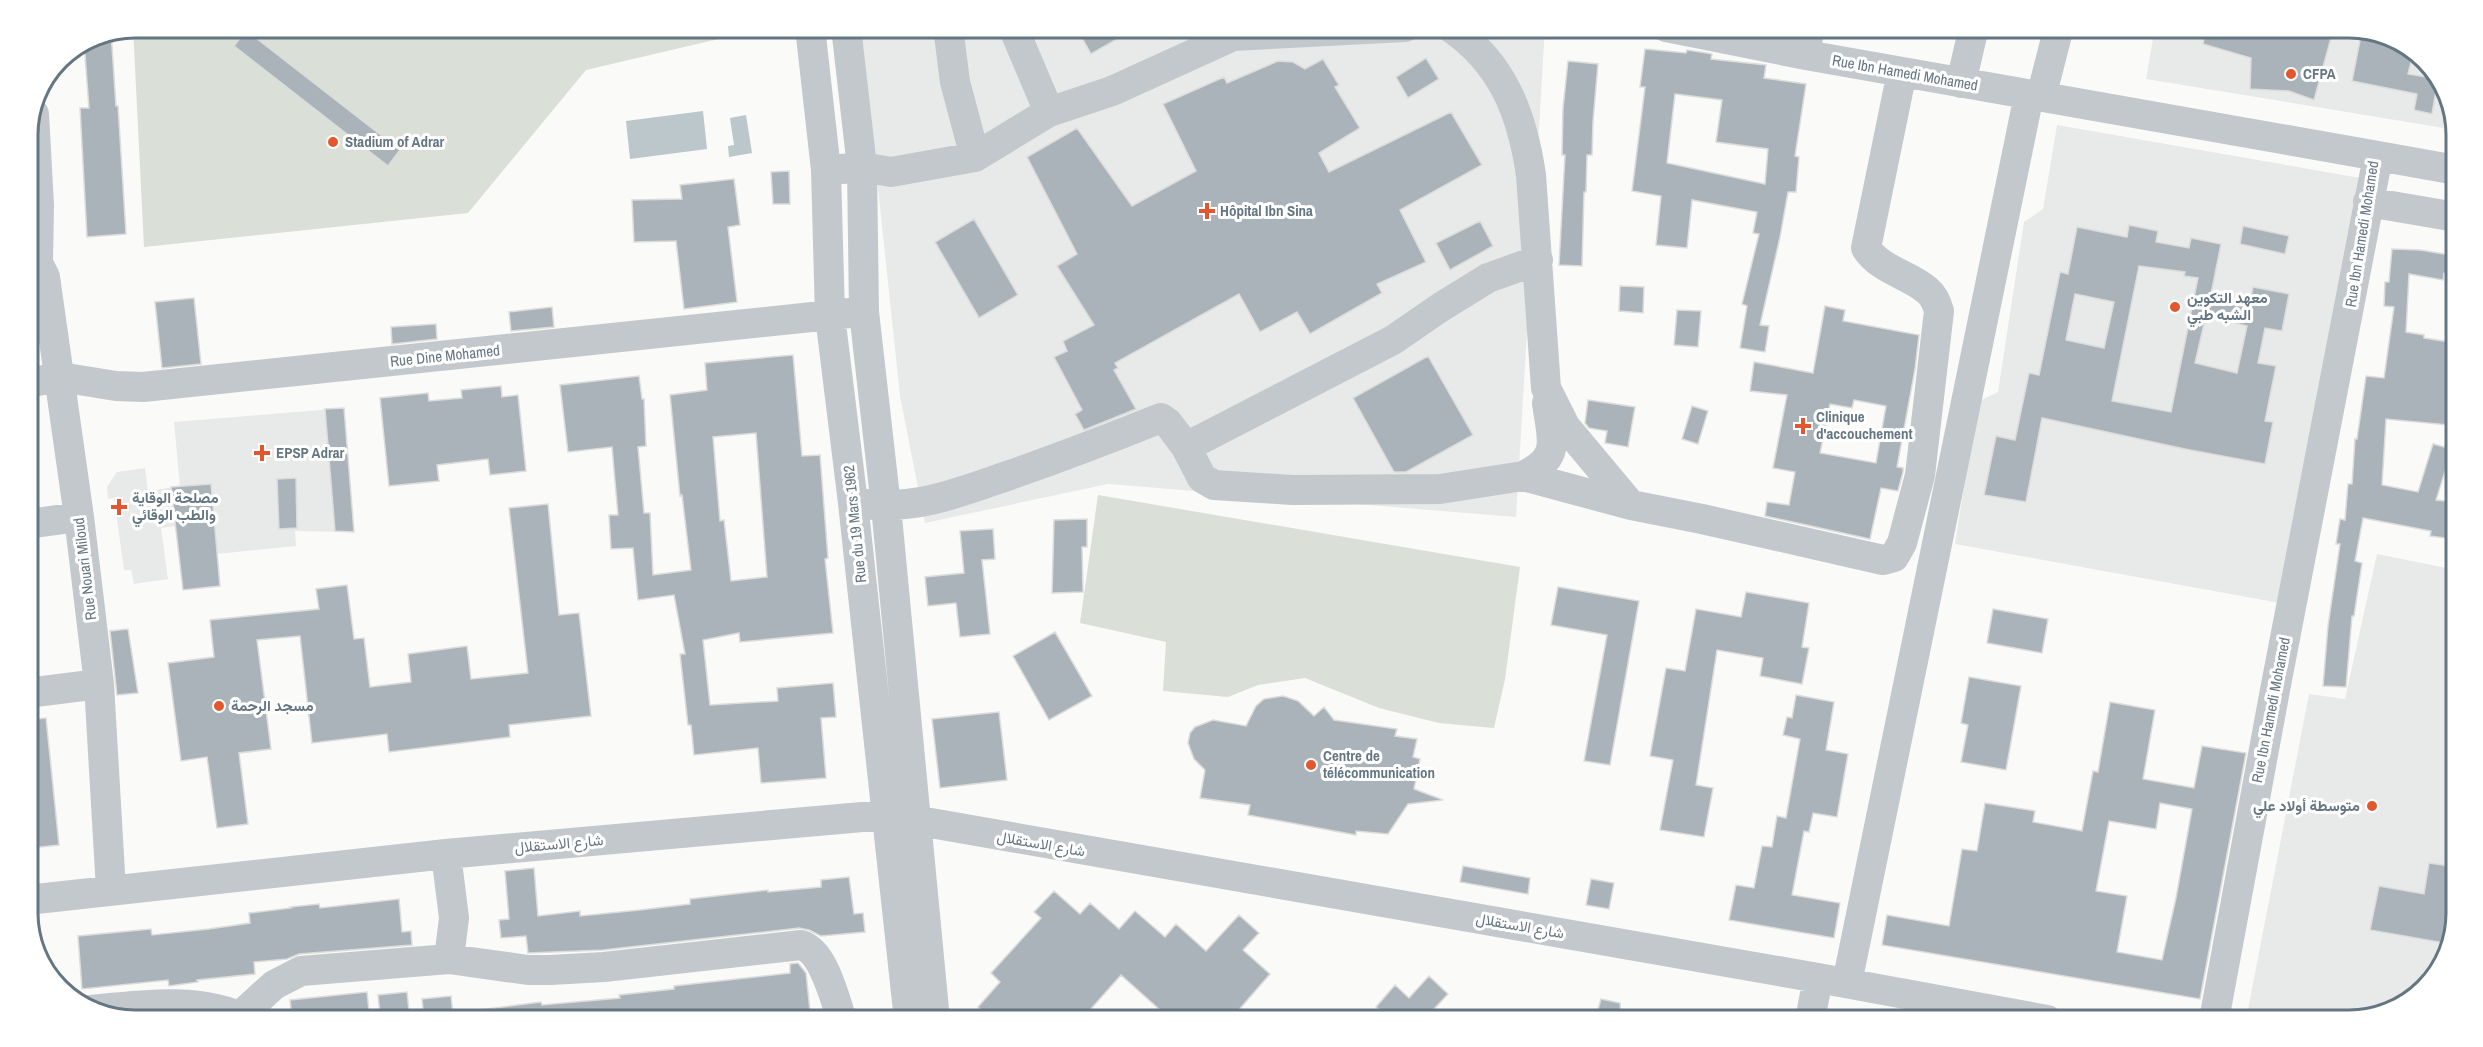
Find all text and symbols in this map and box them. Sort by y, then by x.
street label: Rue Ibn Hamedi Mohamed [1831,49,1980,96]
place label: CFPA [2303,63,2336,84]
marker: CFPA [2284,67,2298,81]
place label: Stadium of Adrar [345,131,445,152]
marker: Stadium of Adrar [326,135,340,149]
street label: Rue Ibn Hamedi Mohamed [2340,159,2383,308]
place label: Hôpital Ibn Sina [1220,200,1313,221]
marker: Hôpital Ibn Sina [1198,202,1216,220]
place label: معهد التكوين الشبه طبي [2187,287,2268,328]
marker: معهد التكوين الشبه طبي [2168,300,2182,314]
street label: Rue Dine Mohamed [389,339,501,372]
place label: Clinique d'accouchement [1816,406,1913,444]
marker: Clinique d'accouchement [1794,417,1812,435]
place label: EPSP Adrar [276,442,345,463]
marker: EPSP Adrar [253,444,271,462]
street label: Rue du 19 Mars 1962 [838,464,871,584]
place label: مصلحة الوقاية والطب الوقائي [132,487,219,528]
marker: مصلحة الوقاية والطب الوقائي [110,498,128,516]
street label: Rue Nouari Miloud [68,517,101,622]
street label: Rue Ibn Hamedi Mohamed [2246,635,2295,784]
place label: مسجد الرحمة [231,695,314,716]
marker: مسجد الرحمة [212,699,226,713]
place label: Centre de télécommunication [1323,745,1435,783]
marker: Centre de télécommunication [1304,758,1318,772]
place label: متوسطة أولاد علي [2253,795,2360,819]
marker: متوسطة أولاد علي [2365,799,2379,813]
street label: شارع الاستقلال [995,825,1087,863]
street label: شارع الاستقلال [514,829,605,859]
street label: شارع الاستقلال [1474,907,1566,945]

